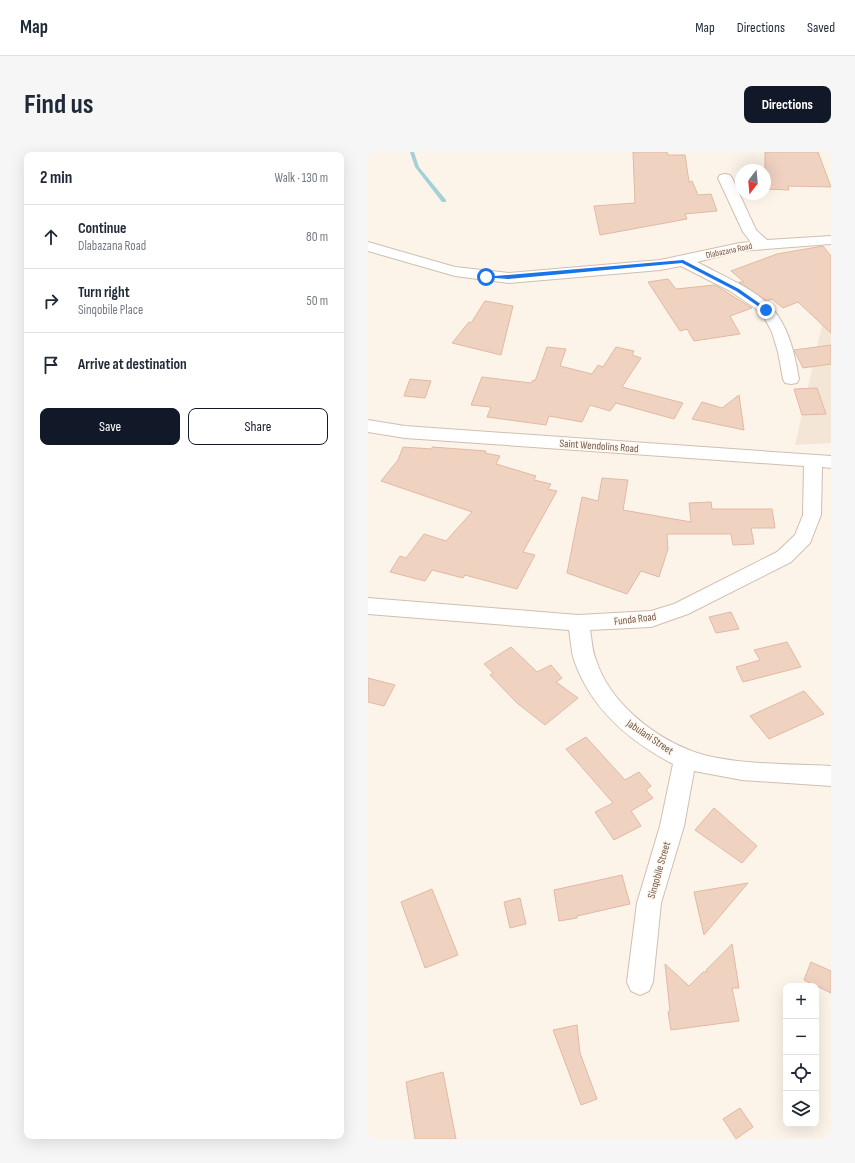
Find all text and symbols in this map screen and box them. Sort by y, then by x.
text: Map [20,16,48,39]
text: Map [695,19,715,36]
text: Directions [737,19,785,36]
text: Saved [807,19,835,36]
button: Directions [744,86,831,123]
text: Find us [24,88,93,121]
north arrow [735,164,771,200]
text: 2 min [40,168,72,188]
text: Walk · 130 m [275,170,328,186]
text: Continue [78,219,127,238]
icon: ahead [40,226,62,248]
text: 80 m [306,229,328,245]
text: Dlabazana Road [78,238,146,254]
street label: Dlabazana Road [705,241,753,261]
route start [477,268,495,286]
text: Turn right [78,283,130,302]
icon: right [40,290,62,312]
text: 50 m [307,293,328,309]
route end [757,301,775,319]
text: Sinqobile Place [78,302,143,318]
icon: arrive [40,354,62,376]
text: Arrive at destination [78,355,187,374]
button: Save [40,408,180,445]
button: Share [188,408,328,445]
street label: Saint Wendolins Road [559,437,639,455]
street label: Funda Road [613,610,657,628]
street label: Jabulani Street [623,716,676,758]
street label: Sinqobile Street [645,839,674,900]
map controls [783,983,819,1127]
button: + [783,983,819,1019]
button: − [783,1019,819,1055]
button: locate [783,1055,819,1091]
button: layers [783,1091,819,1127]

